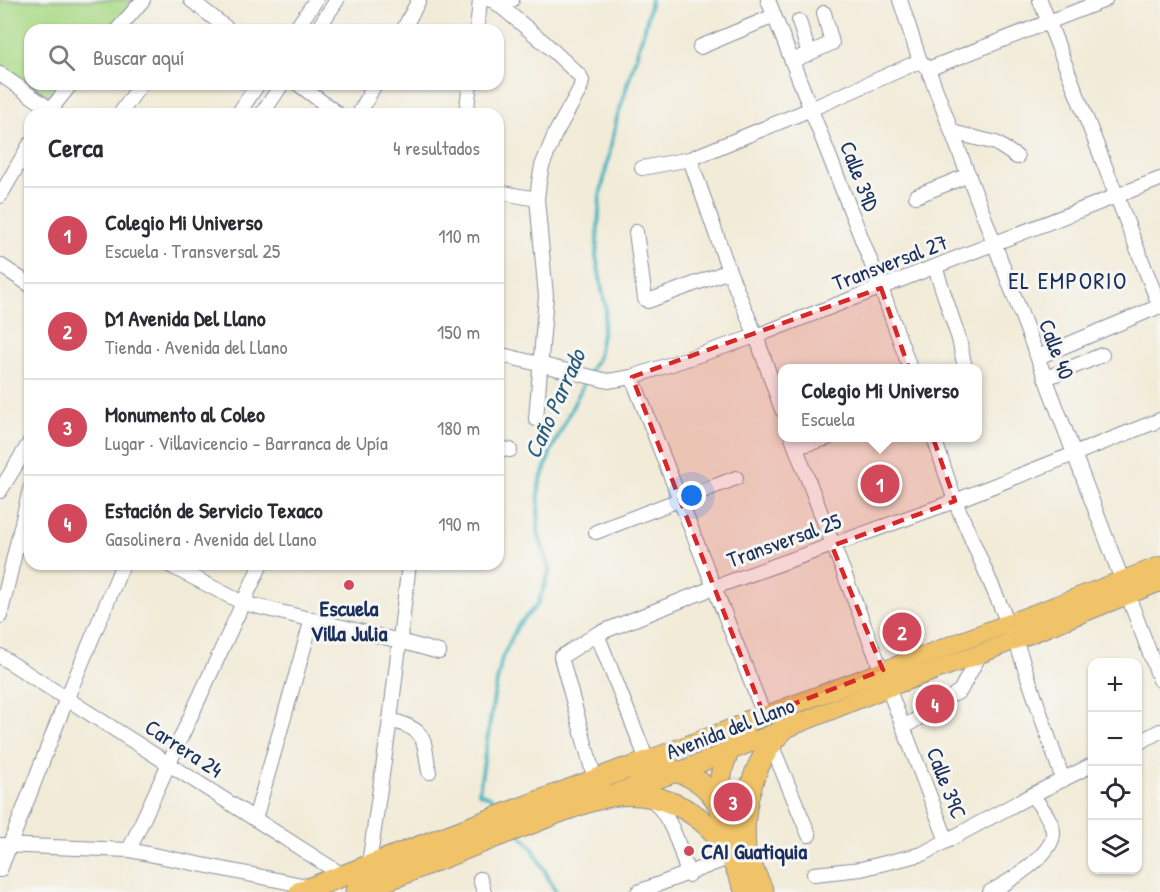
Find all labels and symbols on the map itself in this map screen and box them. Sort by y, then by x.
street label: Calle 39D [833,137,887,216]
street label: Transversal 27 [828,226,952,298]
district label: EL EMPORIO [1008,264,1128,296]
street label: Calle 40 [1032,315,1082,383]
water label: Caño Parrado [516,342,593,463]
pin: 1 [860,462,900,506]
your location [677,481,706,510]
street label: Transversal 25 [723,505,845,575]
marker: Escuela Villa Julia [342,578,356,592]
place label: Escuela Villa Julia [311,593,388,648]
pin: 2 [882,610,922,654]
pin: 4 [916,682,954,726]
street label: Avenida del Llano [662,690,799,766]
street label: Carrera 24 [139,712,229,784]
street label: Calle 39C [920,743,974,823]
pin: 3 [714,780,752,824]
place label: CAI Guatiquia [701,836,807,867]
marker: CAI Guatiquia [682,844,696,858]

